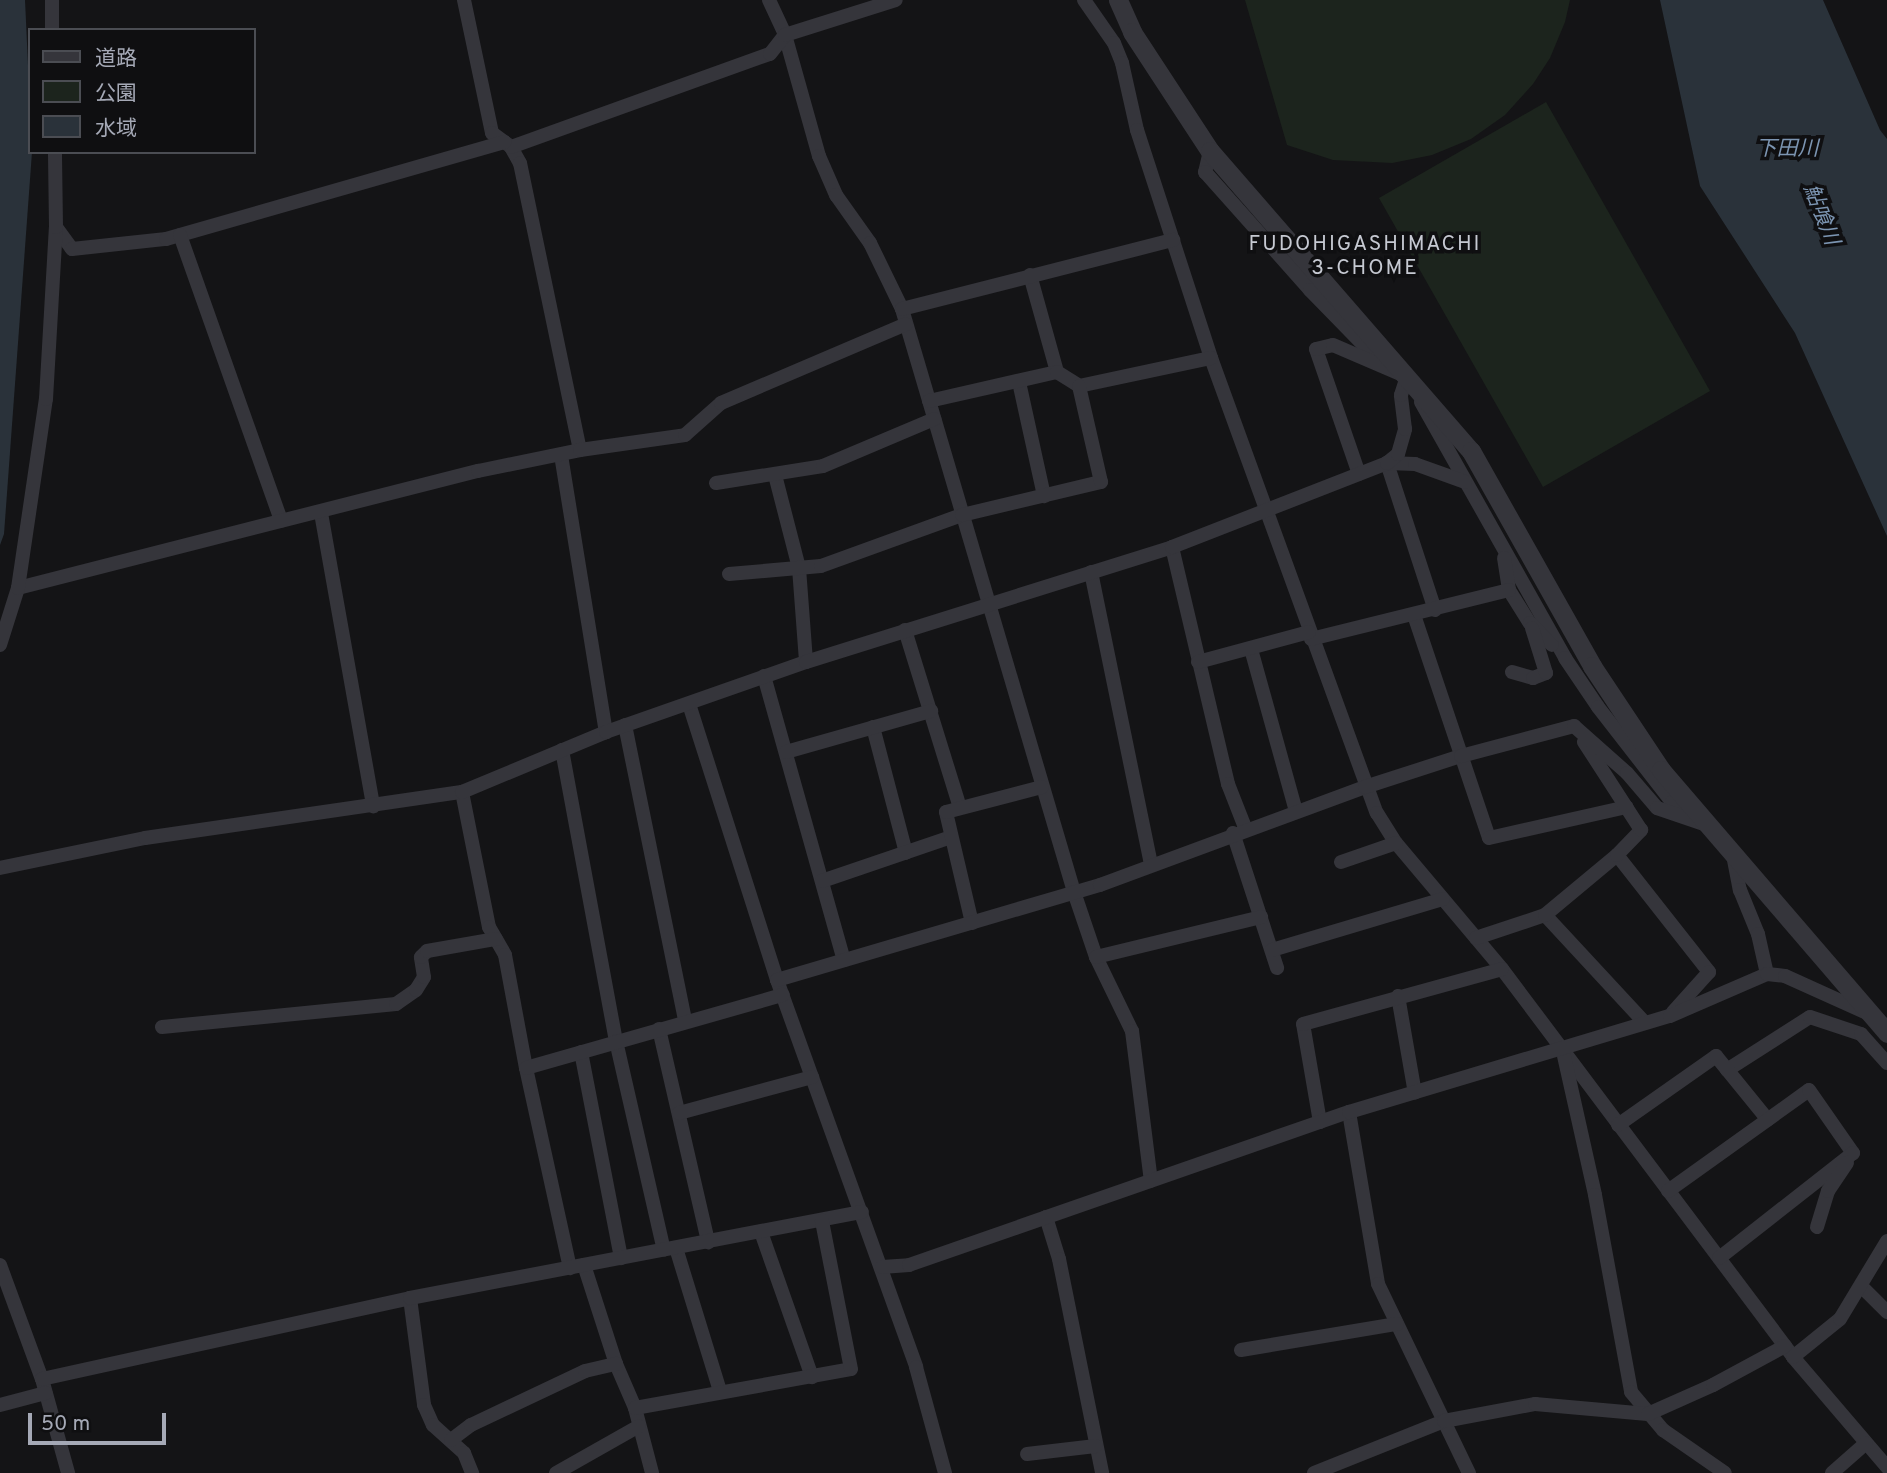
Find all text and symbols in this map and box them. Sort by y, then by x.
legend [28,28,256,154]
text: 道路 [95,46,137,73]
text: 公園 [95,81,137,108]
text: 水域 [95,116,137,143]
water label: 下田川 [1756,137,1818,163]
water label: 鮎喰川 [1797,181,1843,249]
district label: FUDOHIGASHIMACHI 3-CHOME [1250,232,1480,282]
scale bar [32,1400,170,1444]
text: 50 m [41,1411,90,1438]

